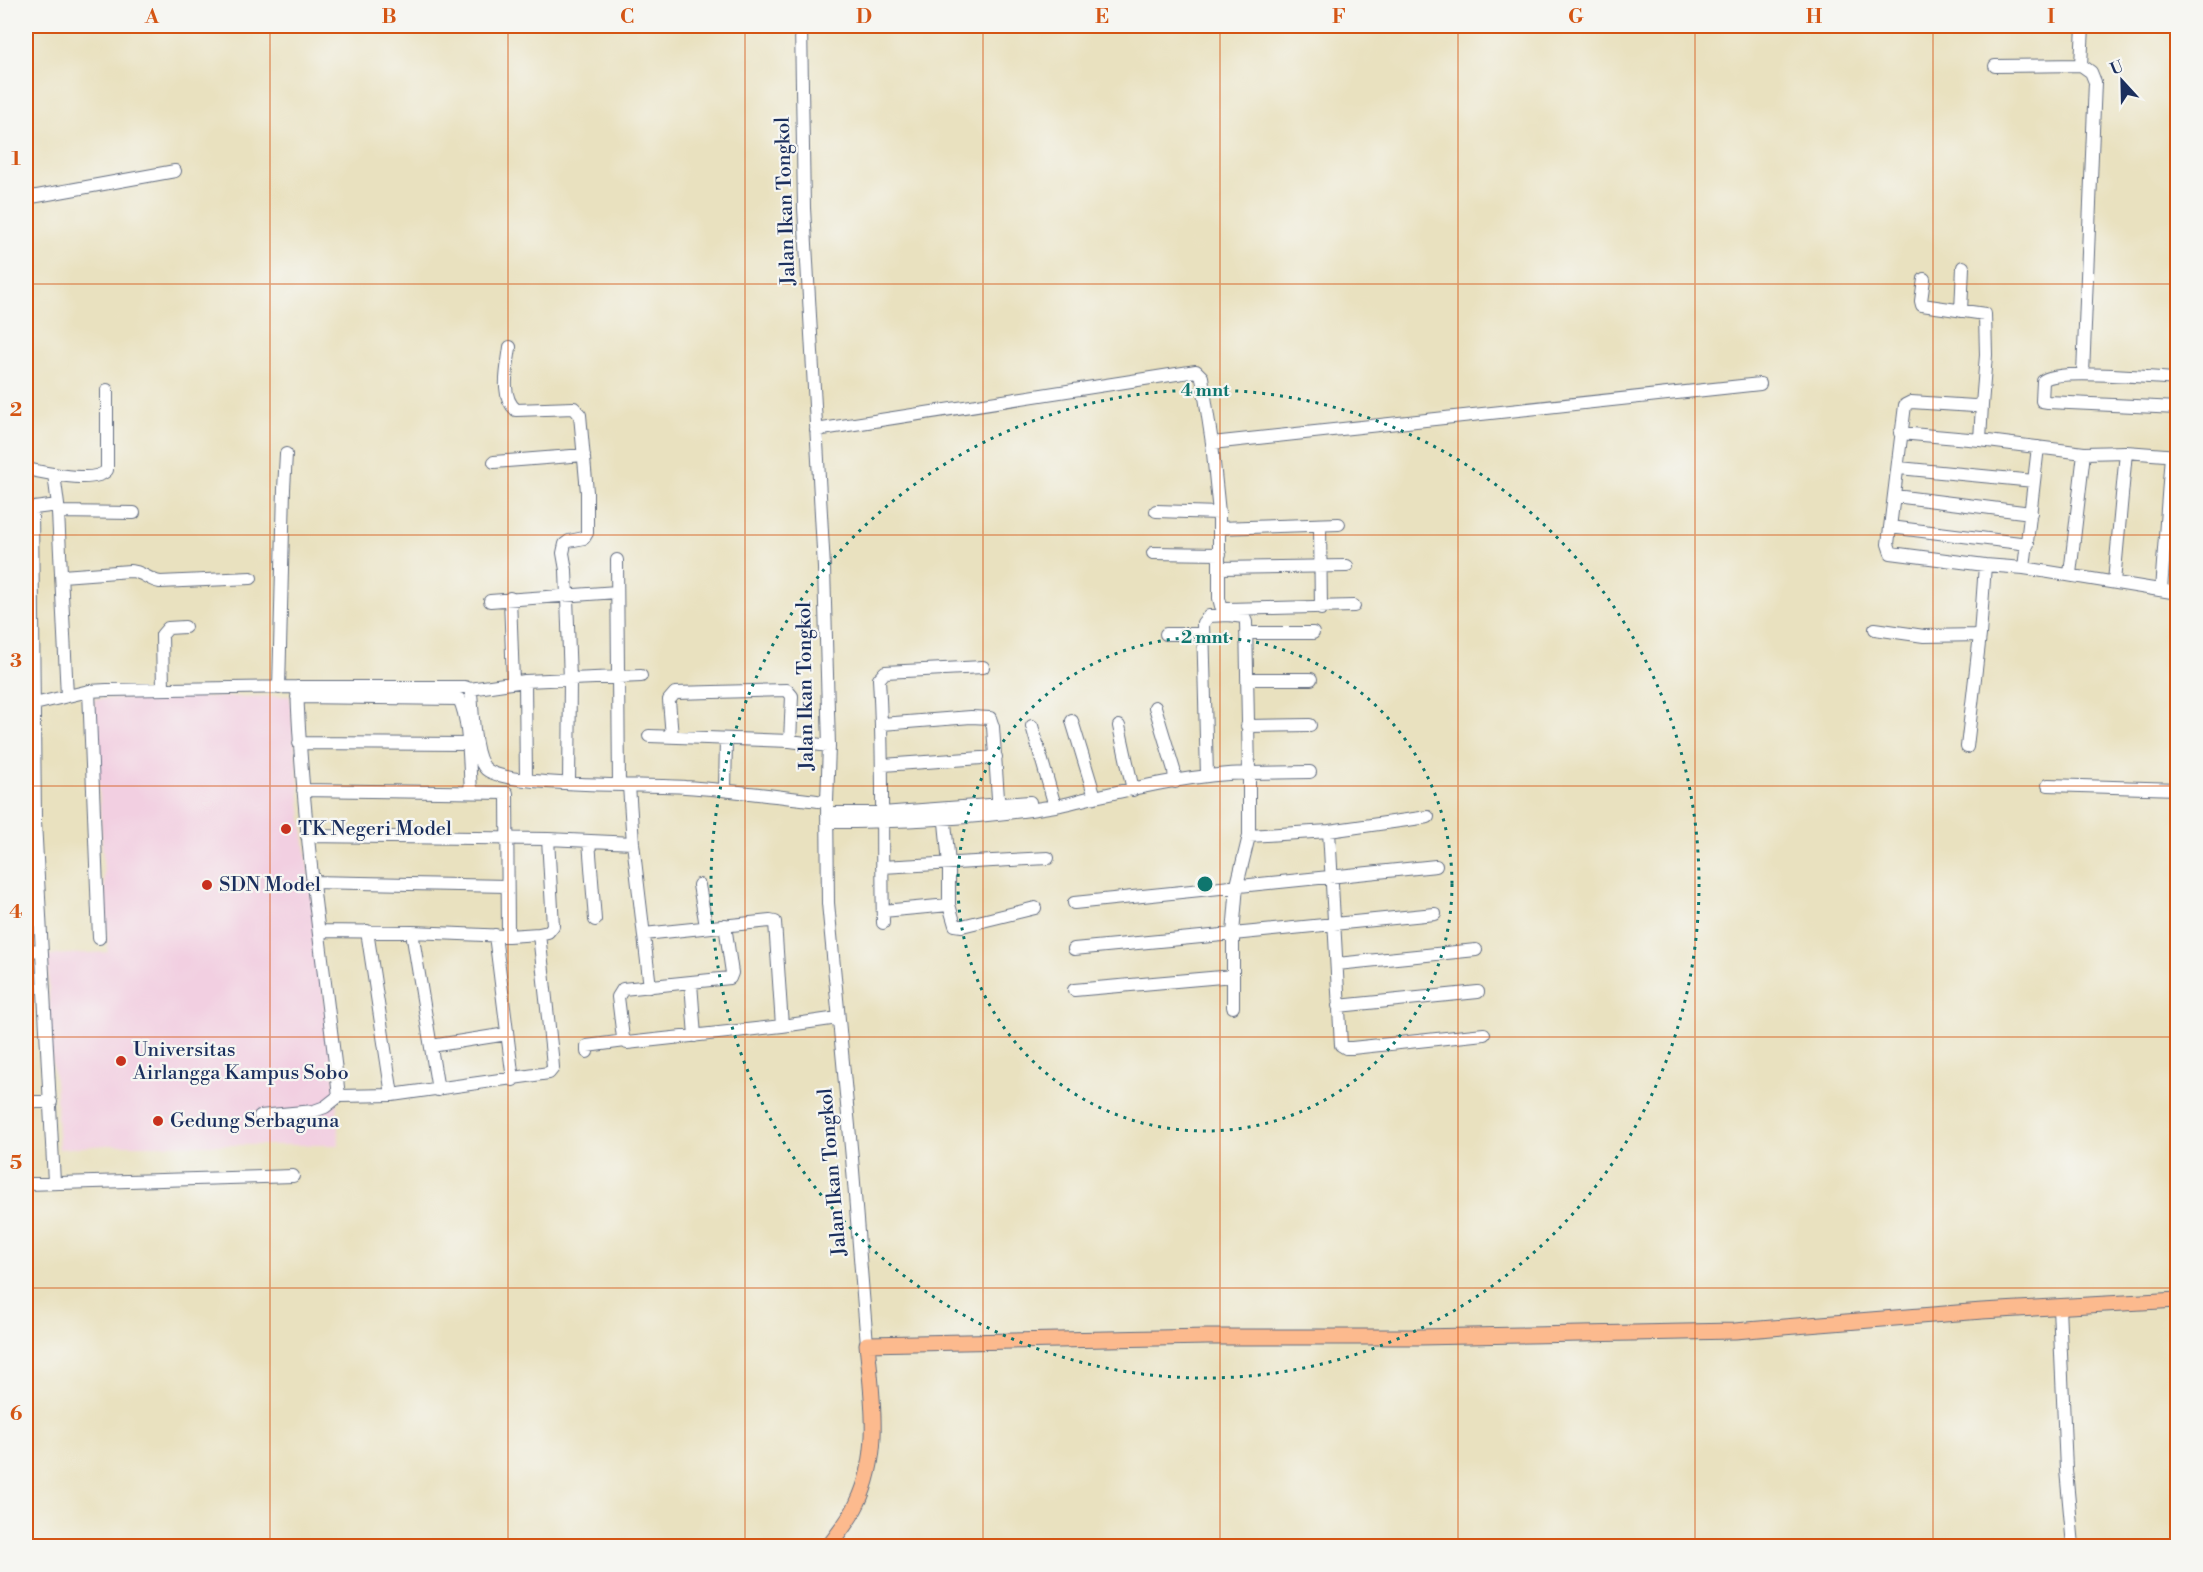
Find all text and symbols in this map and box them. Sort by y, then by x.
text: A [144,5,160,30]
text: B [381,5,397,30]
text: C [620,5,634,30]
text: D [856,5,872,30]
text: E [1095,5,1109,30]
text: F [1332,5,1346,30]
text: G [1568,5,1584,30]
text: H [1806,5,1823,30]
text: I [2047,5,2055,30]
north arrow [2092,51,2152,111]
text: U [2107,56,2127,80]
street label: Jalan Ikan Tongkol [771,116,801,287]
text: 1 [11,147,21,172]
text: 4 mnt [1181,379,1230,402]
text: 2 [10,398,22,423]
street label: Jalan Ikan Tongkol [792,601,820,772]
text: 2 mnt [1181,626,1230,649]
text: 3 [10,649,22,674]
place label: TK Negeri Model [298,817,452,842]
marker: TK Negeri Model [279,822,293,836]
place label: SDN Model [219,873,321,898]
centre of rings [1195,874,1215,894]
marker: SDN Model [200,878,214,892]
text: 4 [9,900,23,925]
place label: Universitas Airlangga Kampus Sobo [132,1038,349,1086]
marker: Universitas Airlangga Kampus Sobo [114,1054,128,1068]
street label: Jalan Ikan Tongkol [813,1087,853,1258]
place label: Gedung Serbaguna [170,1109,340,1134]
marker: Gedung Serbaguna [151,1114,165,1128]
text: 5 [10,1151,22,1176]
text: 6 [10,1402,23,1427]

